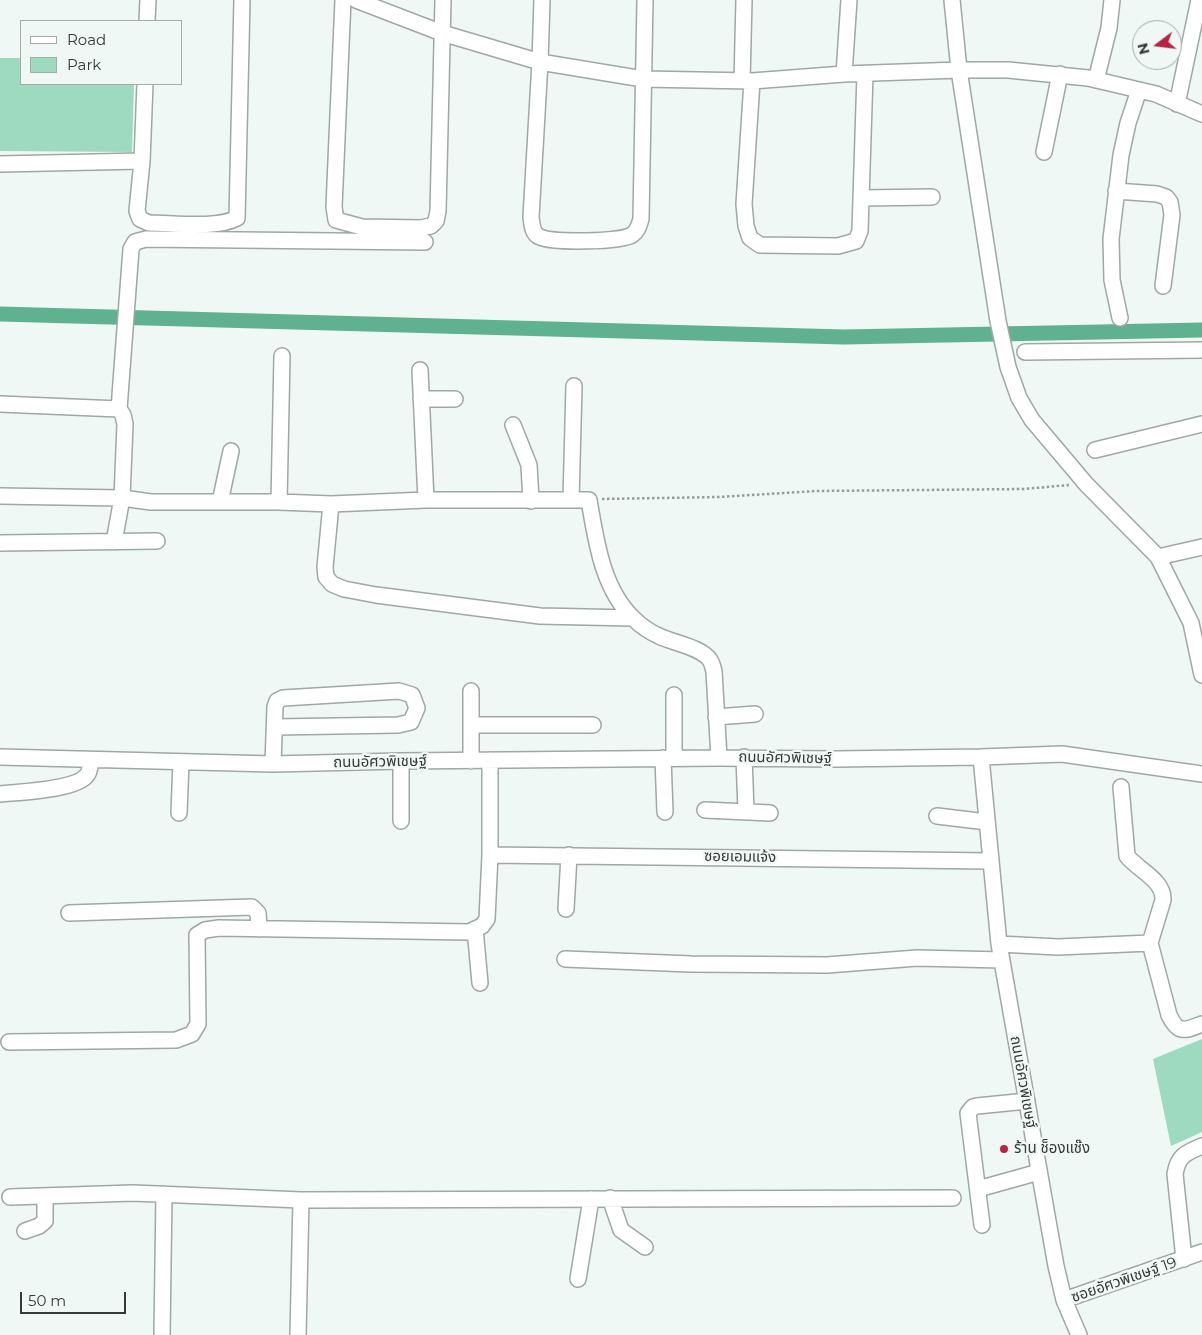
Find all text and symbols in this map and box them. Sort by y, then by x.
legend [20,20,182,85]
north arrow [1132,20,1182,70]
text: Road [67,30,106,49]
text: N [1133,41,1154,56]
text: Park [67,55,101,74]
street label: ถนนอัศวพิเชษฐ์ [738,748,832,768]
street label: ถนนอัศวพิเชษฐ์ [333,752,427,772]
street label: ซอยเอมแจ้ง [704,847,776,867]
street label: ถนนอัศวพิเชษฐ์ [1006,1034,1040,1130]
place label: ร้าน ช็องแช๊ง [1014,1140,1090,1158]
marker: ร้าน ช็องแช๊ง [998,1143,1010,1155]
street label: ซอยอัศวพิเชษฐ์ 19 [1069,1254,1179,1306]
scale bar [22,1282,129,1314]
text: 50 m [28,1291,66,1310]

